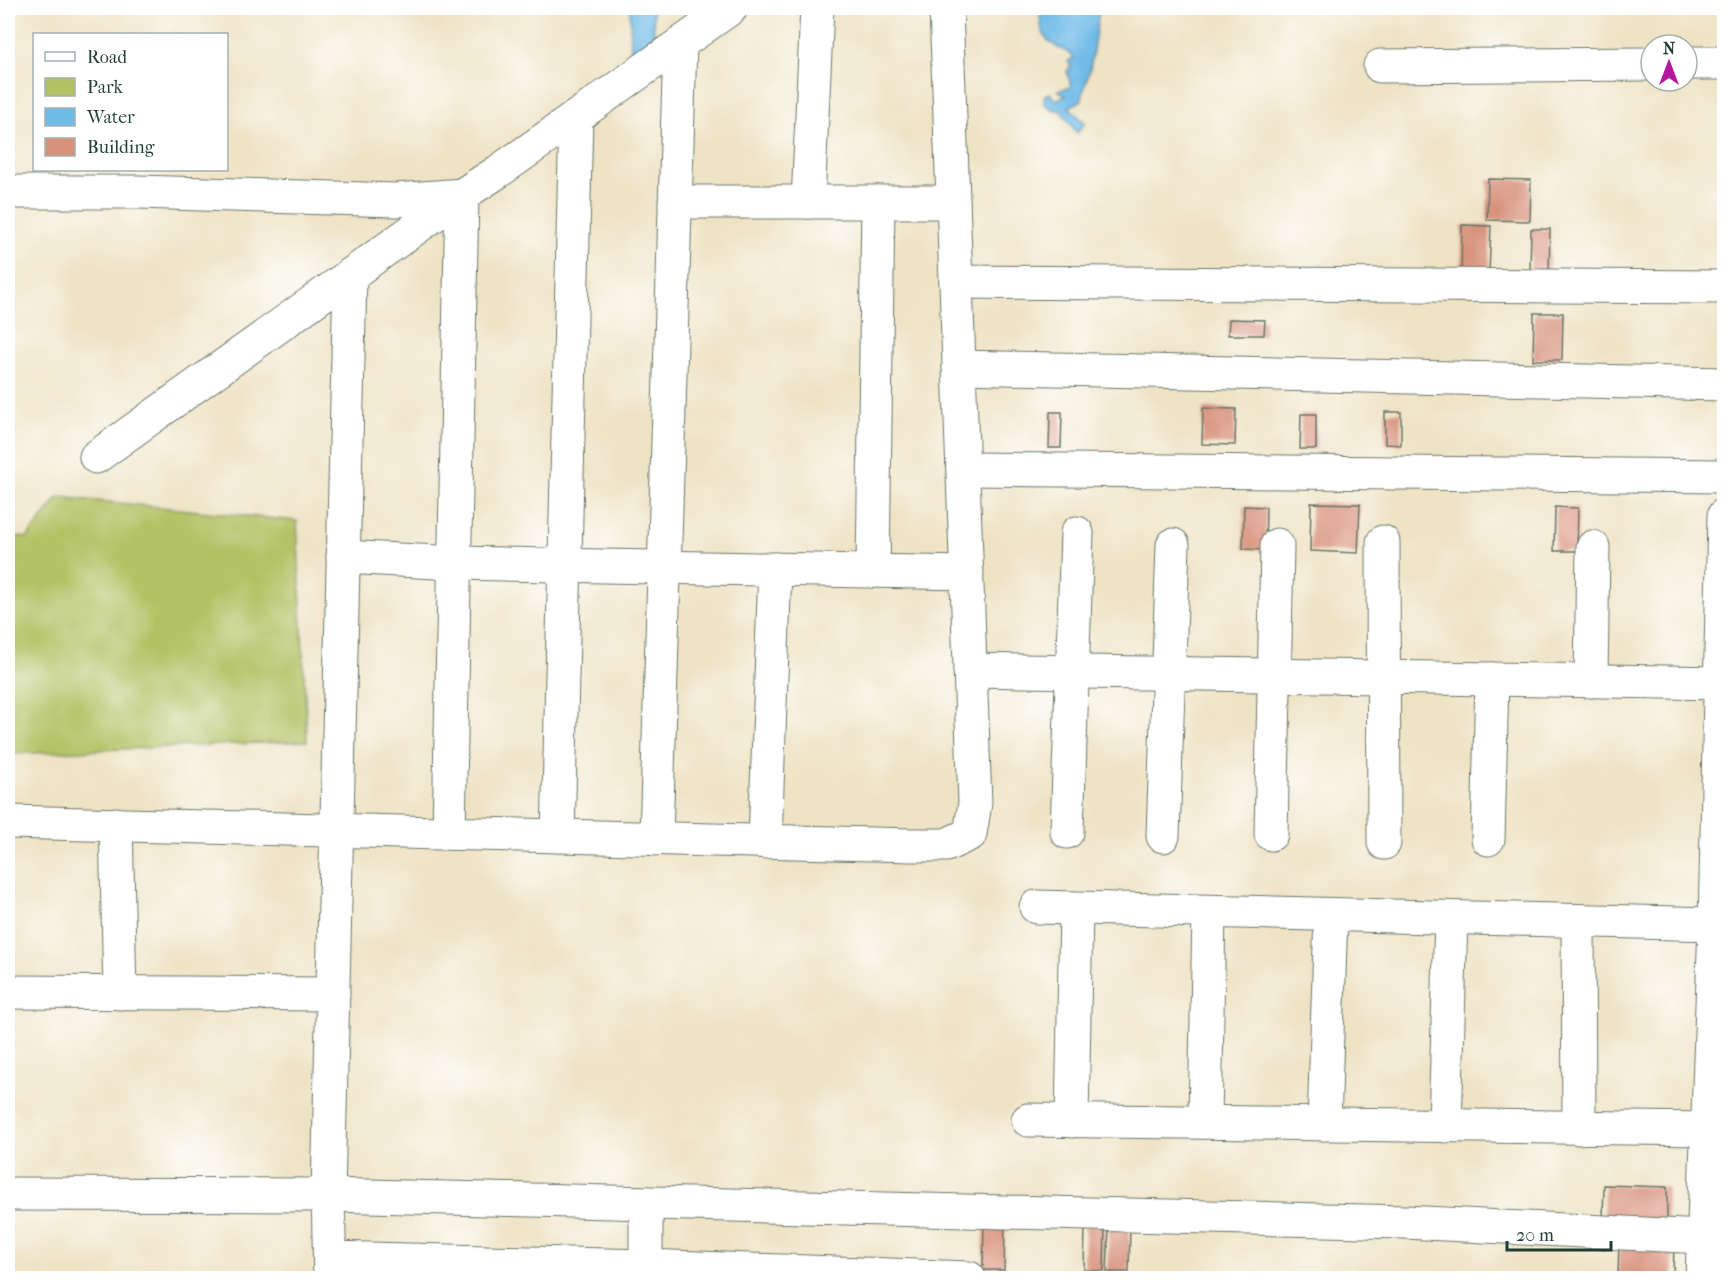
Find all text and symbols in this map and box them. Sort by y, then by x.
legend [33,33,228,171]
north arrow [1639,33,1699,93]
text: N [1663,39,1676,58]
text: Road [87,47,127,68]
text: Park [87,77,124,98]
text: Water [86,107,135,128]
text: Building [87,137,155,158]
scale bar [1507,1214,1610,1252]
text: 20 m [1516,1225,1554,1246]

